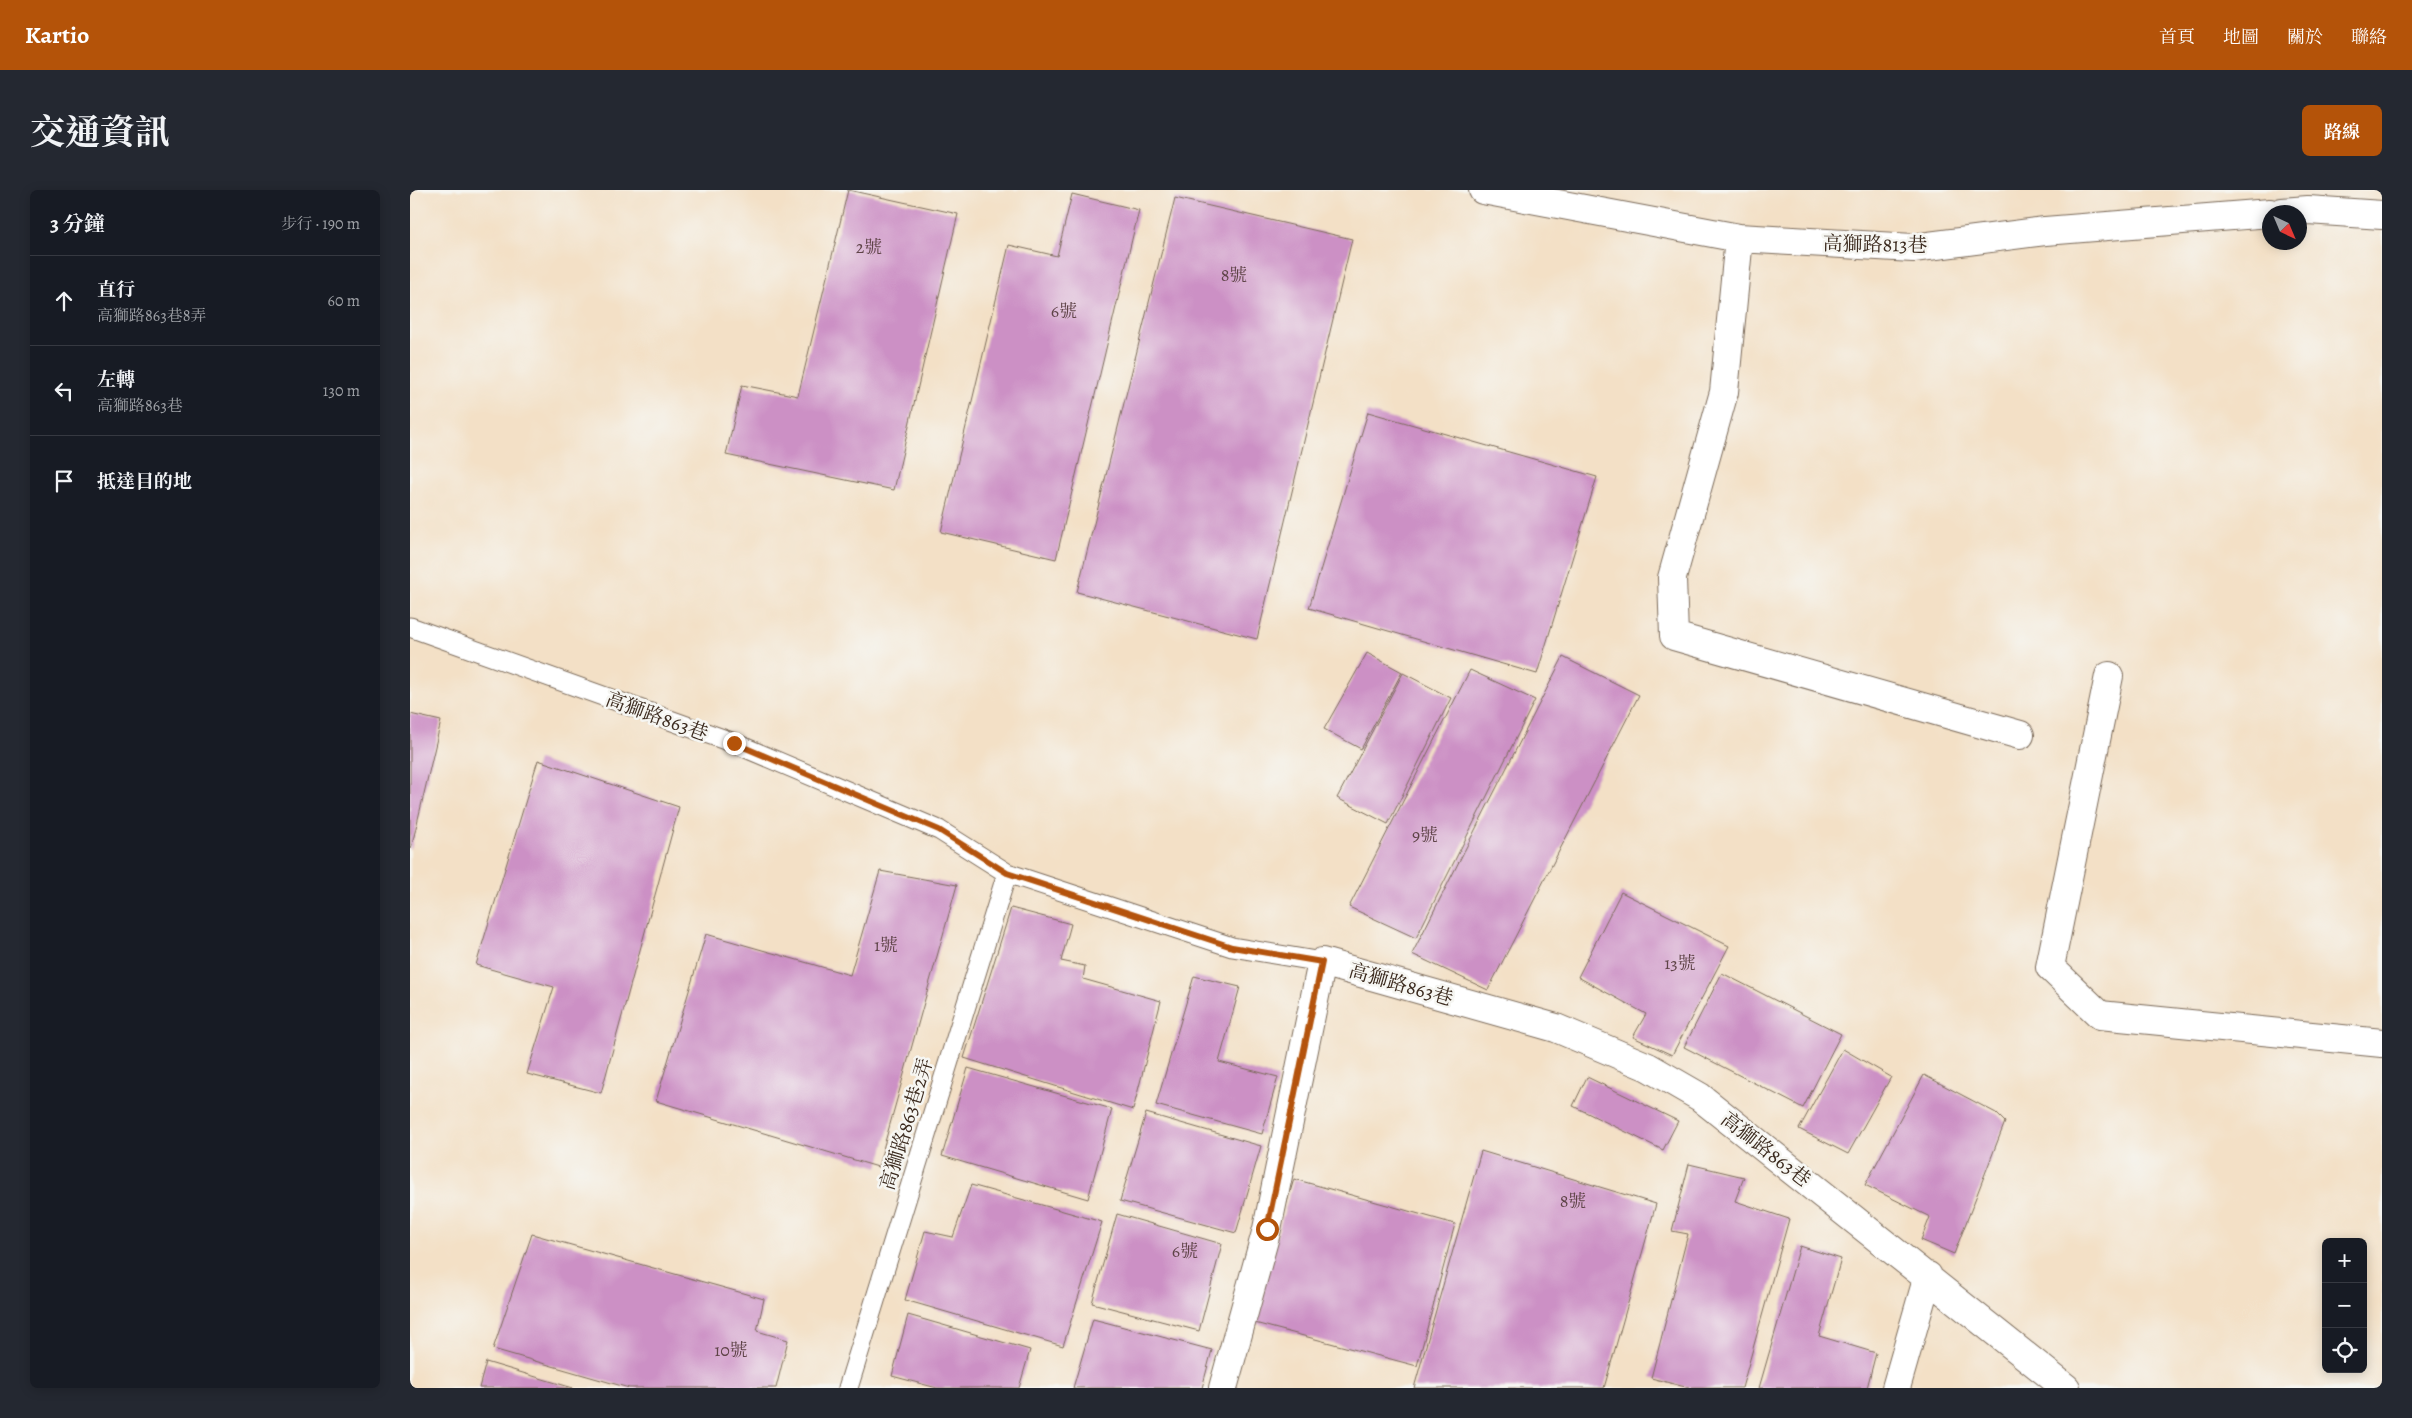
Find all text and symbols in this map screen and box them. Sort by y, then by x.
text: Kartio [25,19,89,51]
text: 首頁 [2159,25,2195,49]
text: 地圖 [2223,25,2259,49]
text: 關於 [2287,25,2323,49]
text: 聯絡 [2351,25,2387,49]
button: 路線 [2302,105,2382,156]
text: 交通資訊 [30,108,170,156]
north arrow [2262,205,2307,250]
text: 3 分鐘 [50,210,105,238]
text: 步行 · 190 m [281,213,360,235]
street label: 高獅路813巷 [1822,230,1928,259]
house number: 2號 [856,235,882,259]
house number: 8號 [1221,263,1247,287]
text: 直行 [97,277,135,303]
icon: ahead [50,287,78,315]
text: 60 m [328,290,360,312]
house number: 6號 [1051,299,1077,323]
text: 高獅路863巷8弄 [97,305,207,327]
text: 左轉 [97,367,135,393]
icon: left [50,377,78,405]
text: 130 m [323,380,360,402]
text: 高獅路863巷 [97,395,183,417]
icon: arrive [50,467,78,495]
text: 抵達目的地 [97,469,192,495]
street label: 高獅路863巷 [602,685,712,747]
route end [723,732,746,755]
house number: 9號 [1412,823,1438,847]
house number: 1號 [874,933,898,957]
house number: 13號 [1664,951,1696,975]
street label: 高獅路863巷 [1346,957,1456,1012]
street label: 高獅路863巷2弄 [874,1055,939,1193]
street label: 高獅路863巷 [1715,1106,1816,1193]
house number: 8號 [1560,1189,1586,1213]
route start [1256,1218,1279,1241]
map controls [2322,1238,2367,1373]
button: + [2322,1238,2367,1283]
house number: 6號 [1172,1239,1198,1263]
button: − [2322,1283,2367,1328]
button: locate [2322,1328,2367,1373]
house number: 10號 [714,1338,748,1362]

